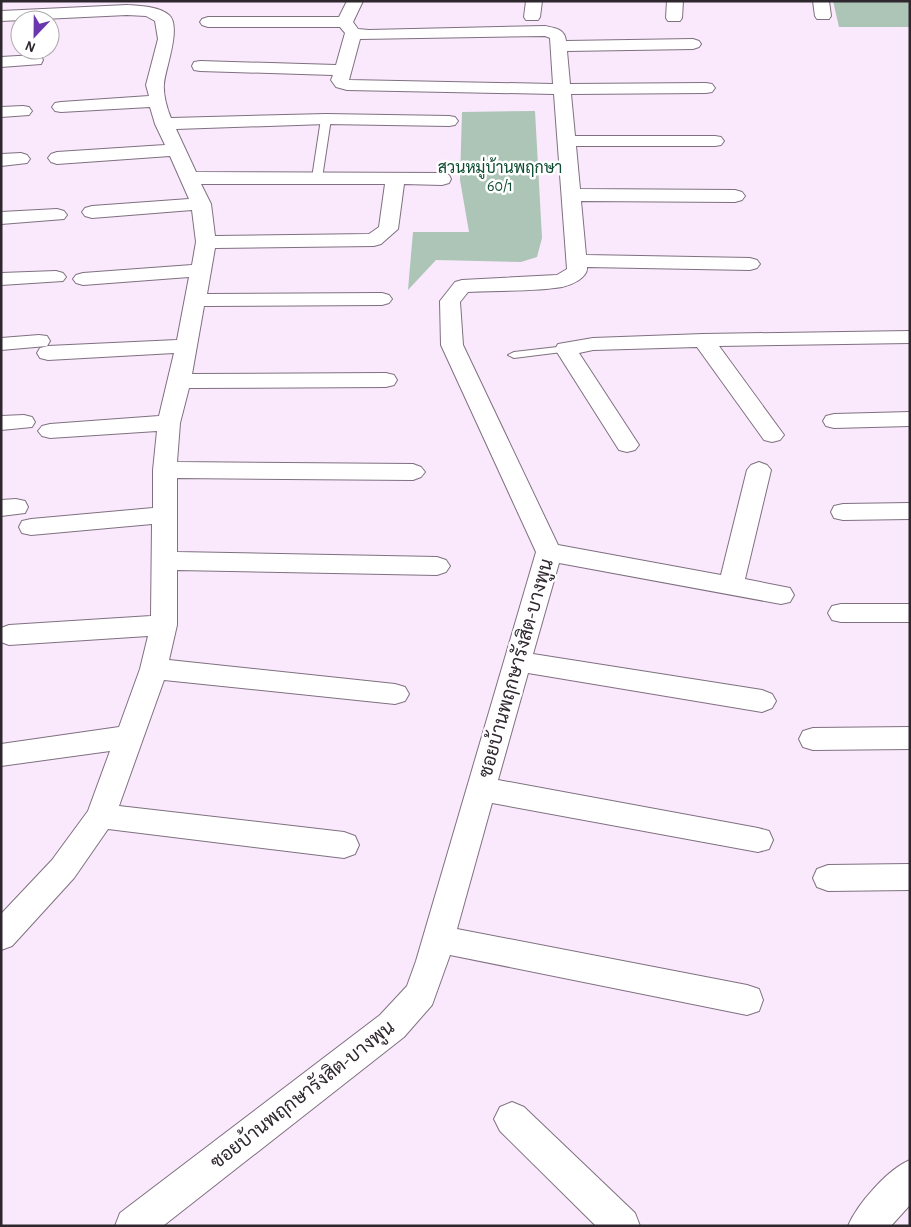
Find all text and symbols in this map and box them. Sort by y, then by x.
north arrow [10,10,60,60]
text: N [23,38,38,54]
park label: สวนหมู่บ้านพฤกษา 60/1 [438,157,562,194]
street label: ซอยบ้านพฤกษารังสิต-บางพูน [473,556,560,781]
street label: ซอยบ้านพฤกษารังสิต-บางพูน [206,1015,400,1175]

